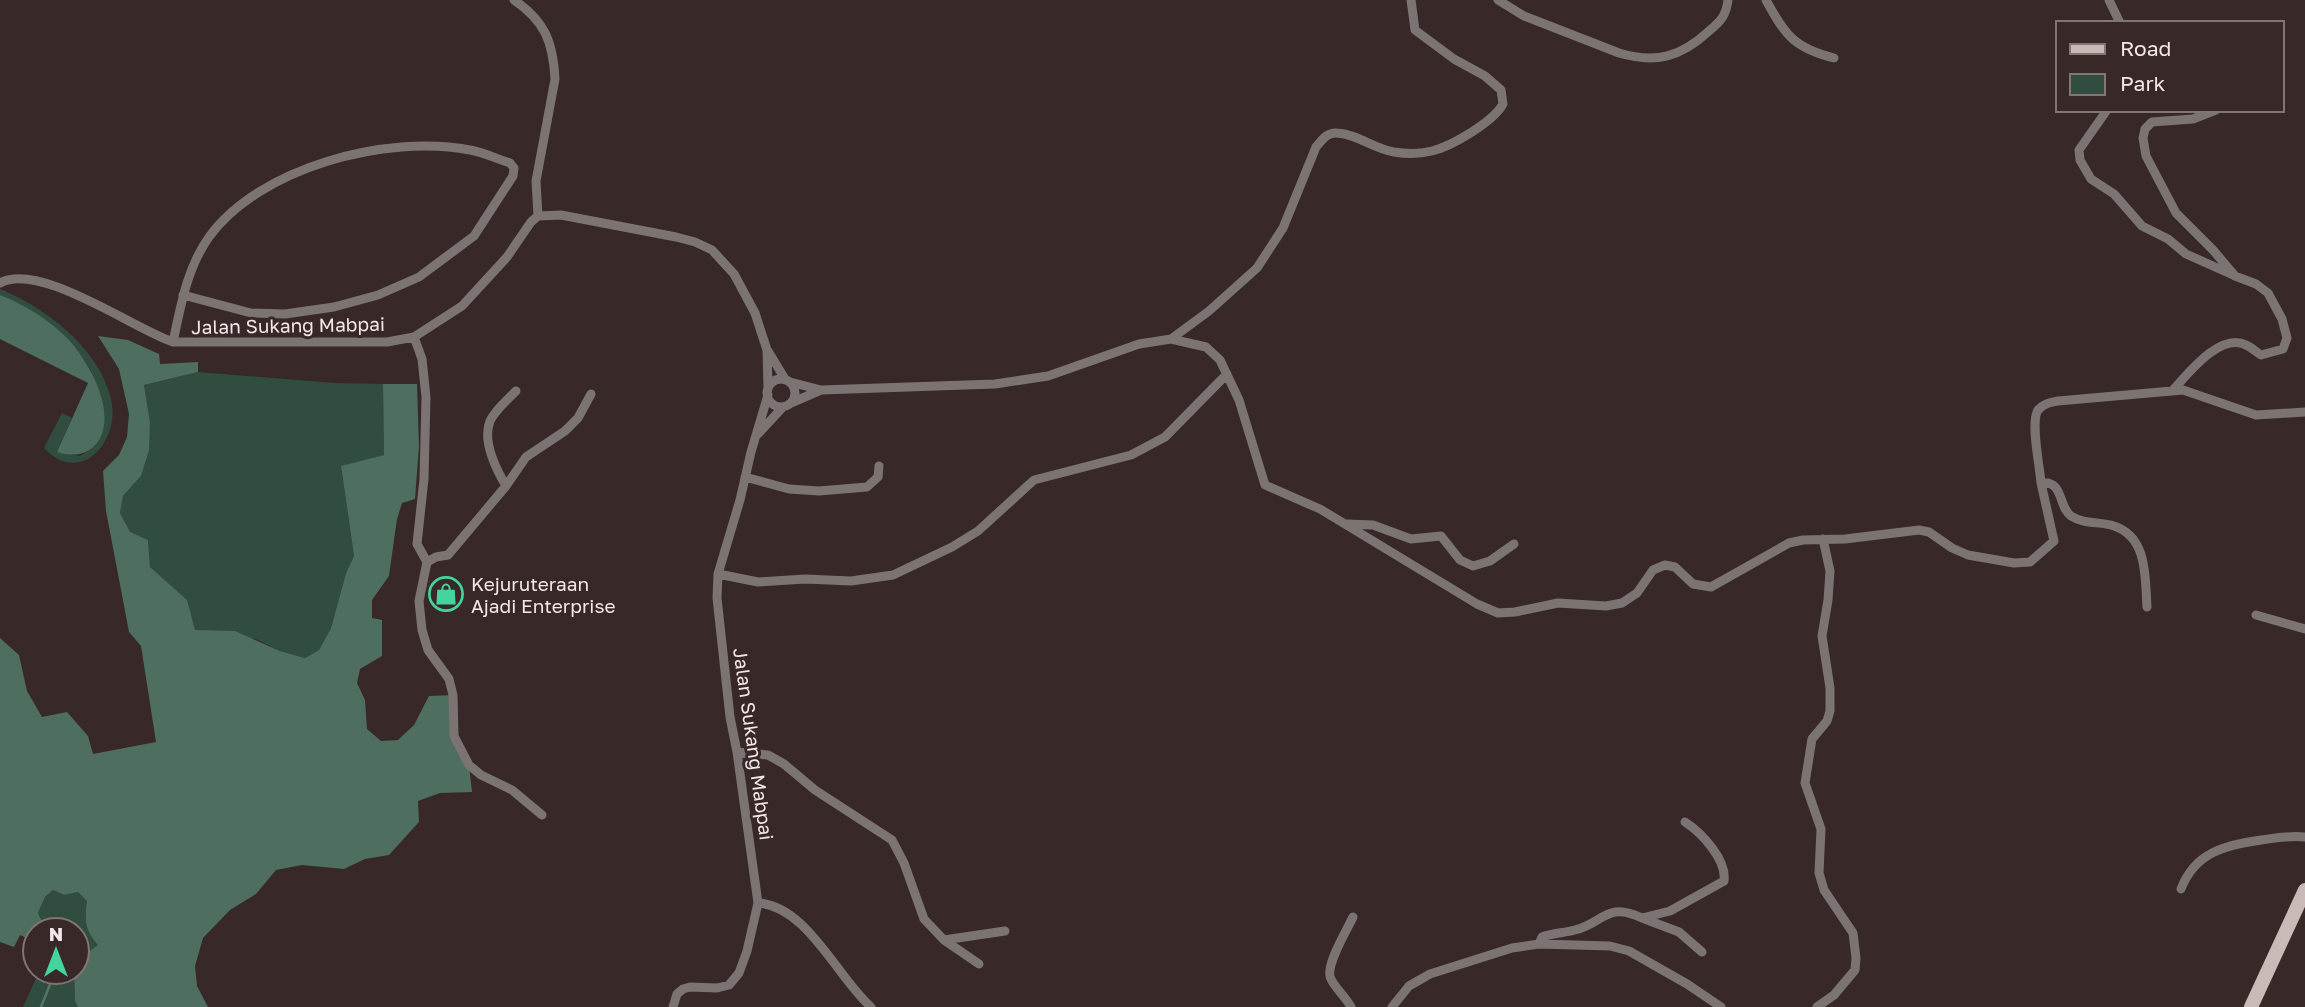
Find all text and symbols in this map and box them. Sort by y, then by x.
legend [2056,21,2284,112]
text: Road [2120,35,2171,61]
text: Park [2120,70,2166,96]
street label: Jalan Sukang Mabpai [191,312,385,338]
place label: Kejuruteraan Ajadi Enterprise [471,572,615,617]
shop icon: Kejuruteraan Ajadi Enterprise [427,575,465,613]
street label: Jalan Sukang Mabpai [729,646,779,842]
north arrow [21,916,91,986]
text: N [49,922,63,945]

